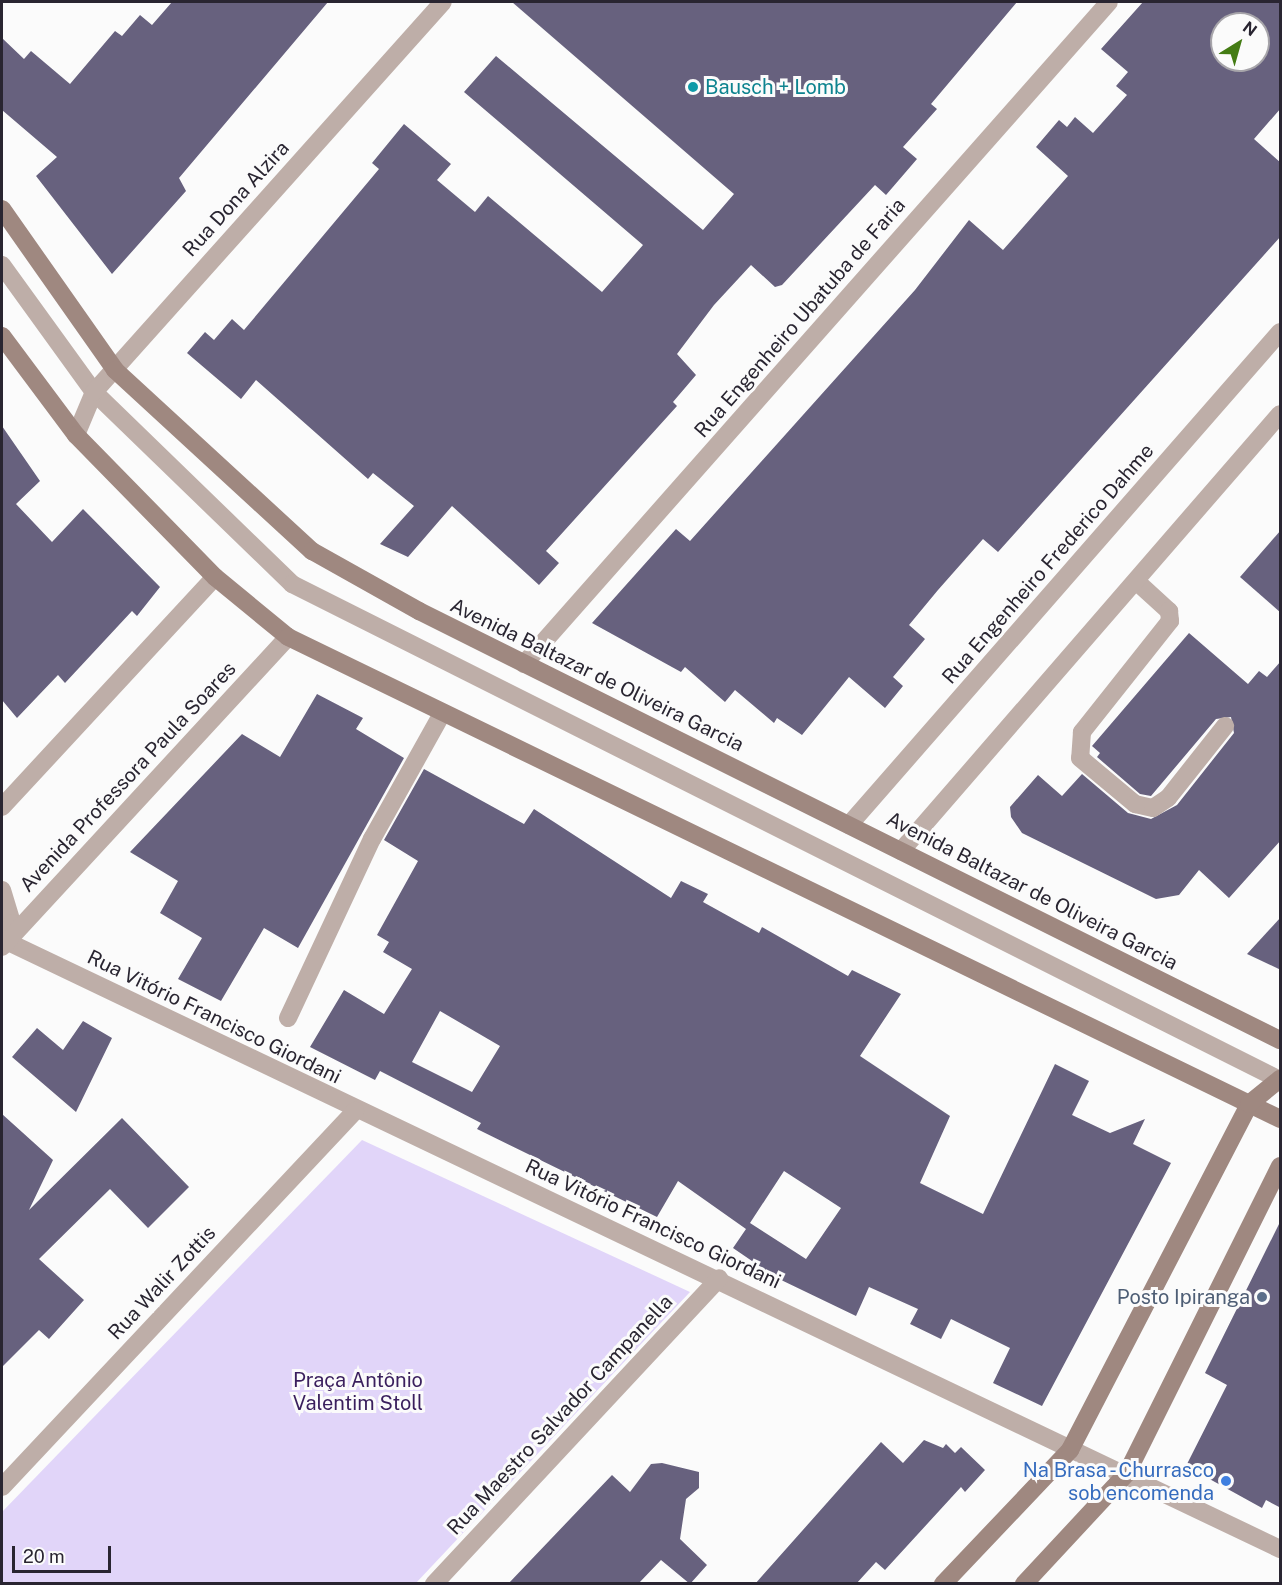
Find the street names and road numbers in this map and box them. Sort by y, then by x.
street label: Rua Dona Alzira [178,136,294,262]
street label: Rua Engenheiro Ubatuba de Faria [689,193,911,443]
street label: Rua Engenheiro Frederico Dahme [937,439,1159,689]
street label: Avenida Baltazar de Oliveira Garcia [446,593,748,757]
street label: Avenida Professora Paula Soares [15,657,241,897]
street label: Avenida Baltazar de Oliveira Garcia [882,807,1182,975]
street label: Rua Vitório Francisco Giordani [83,945,345,1089]
street label: Rua Vitório Francisco Giordani [521,1154,785,1294]
street label: Rua Walir Zottis [103,1221,221,1345]
street label: Rua Maestro Salvador Campanella [442,1290,678,1540]

